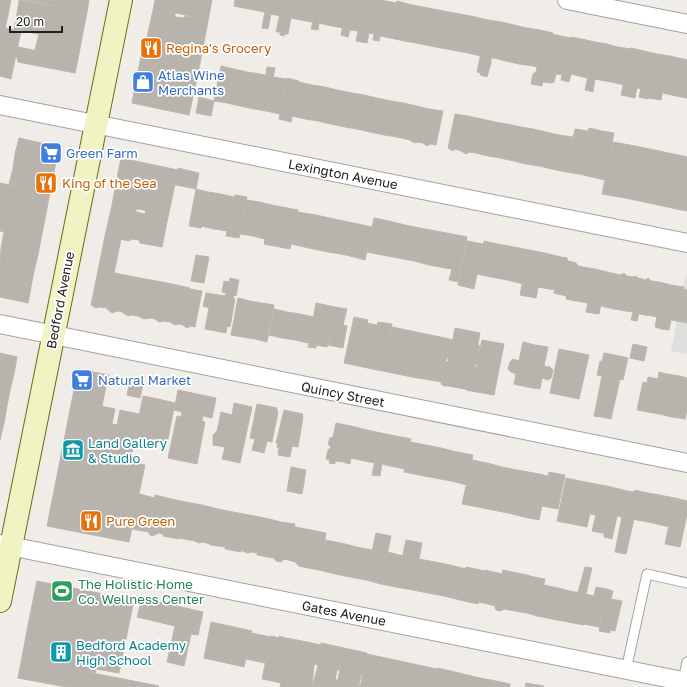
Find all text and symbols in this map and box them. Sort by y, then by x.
scale bar [10,8,62,34]
text: 20 m [16,14,44,29]
restaurant icon: Regina's Grocery [138,35,164,61]
place label: Regina's Grocery [166,40,272,56]
place label: Atlas Wine Merchants [158,67,225,98]
shop icon: Atlas Wine Merchants [130,69,156,95]
supermarket icon: Green Farm [38,140,64,166]
place label: Green Farm [66,145,138,161]
street label: Lexington Avenue [287,156,399,192]
restaurant icon: King of the Sea [33,170,59,196]
place label: King of the Sea [62,175,157,191]
street label: Bedford Avenue [43,250,77,350]
supermarket icon: Natural Market [69,367,95,393]
place label: Natural Market [98,372,191,388]
street label: Quincy Street [300,378,386,410]
place label: Land Gallery & Studio [88,435,168,466]
museum icon: Land Gallery & Studio [60,437,86,463]
restaurant icon: Pure Green [78,508,104,534]
place label: Pure Green [106,513,175,529]
place label: The Holistic Home Co. Wellness Center [78,576,204,607]
sports icon: The Holistic Home Co. Wellness Center [49,578,75,604]
street label: Gates Avenue [301,597,387,629]
place label: Bedford Academy High School [76,637,187,668]
building icon: Bedford Academy High School [48,639,74,665]

